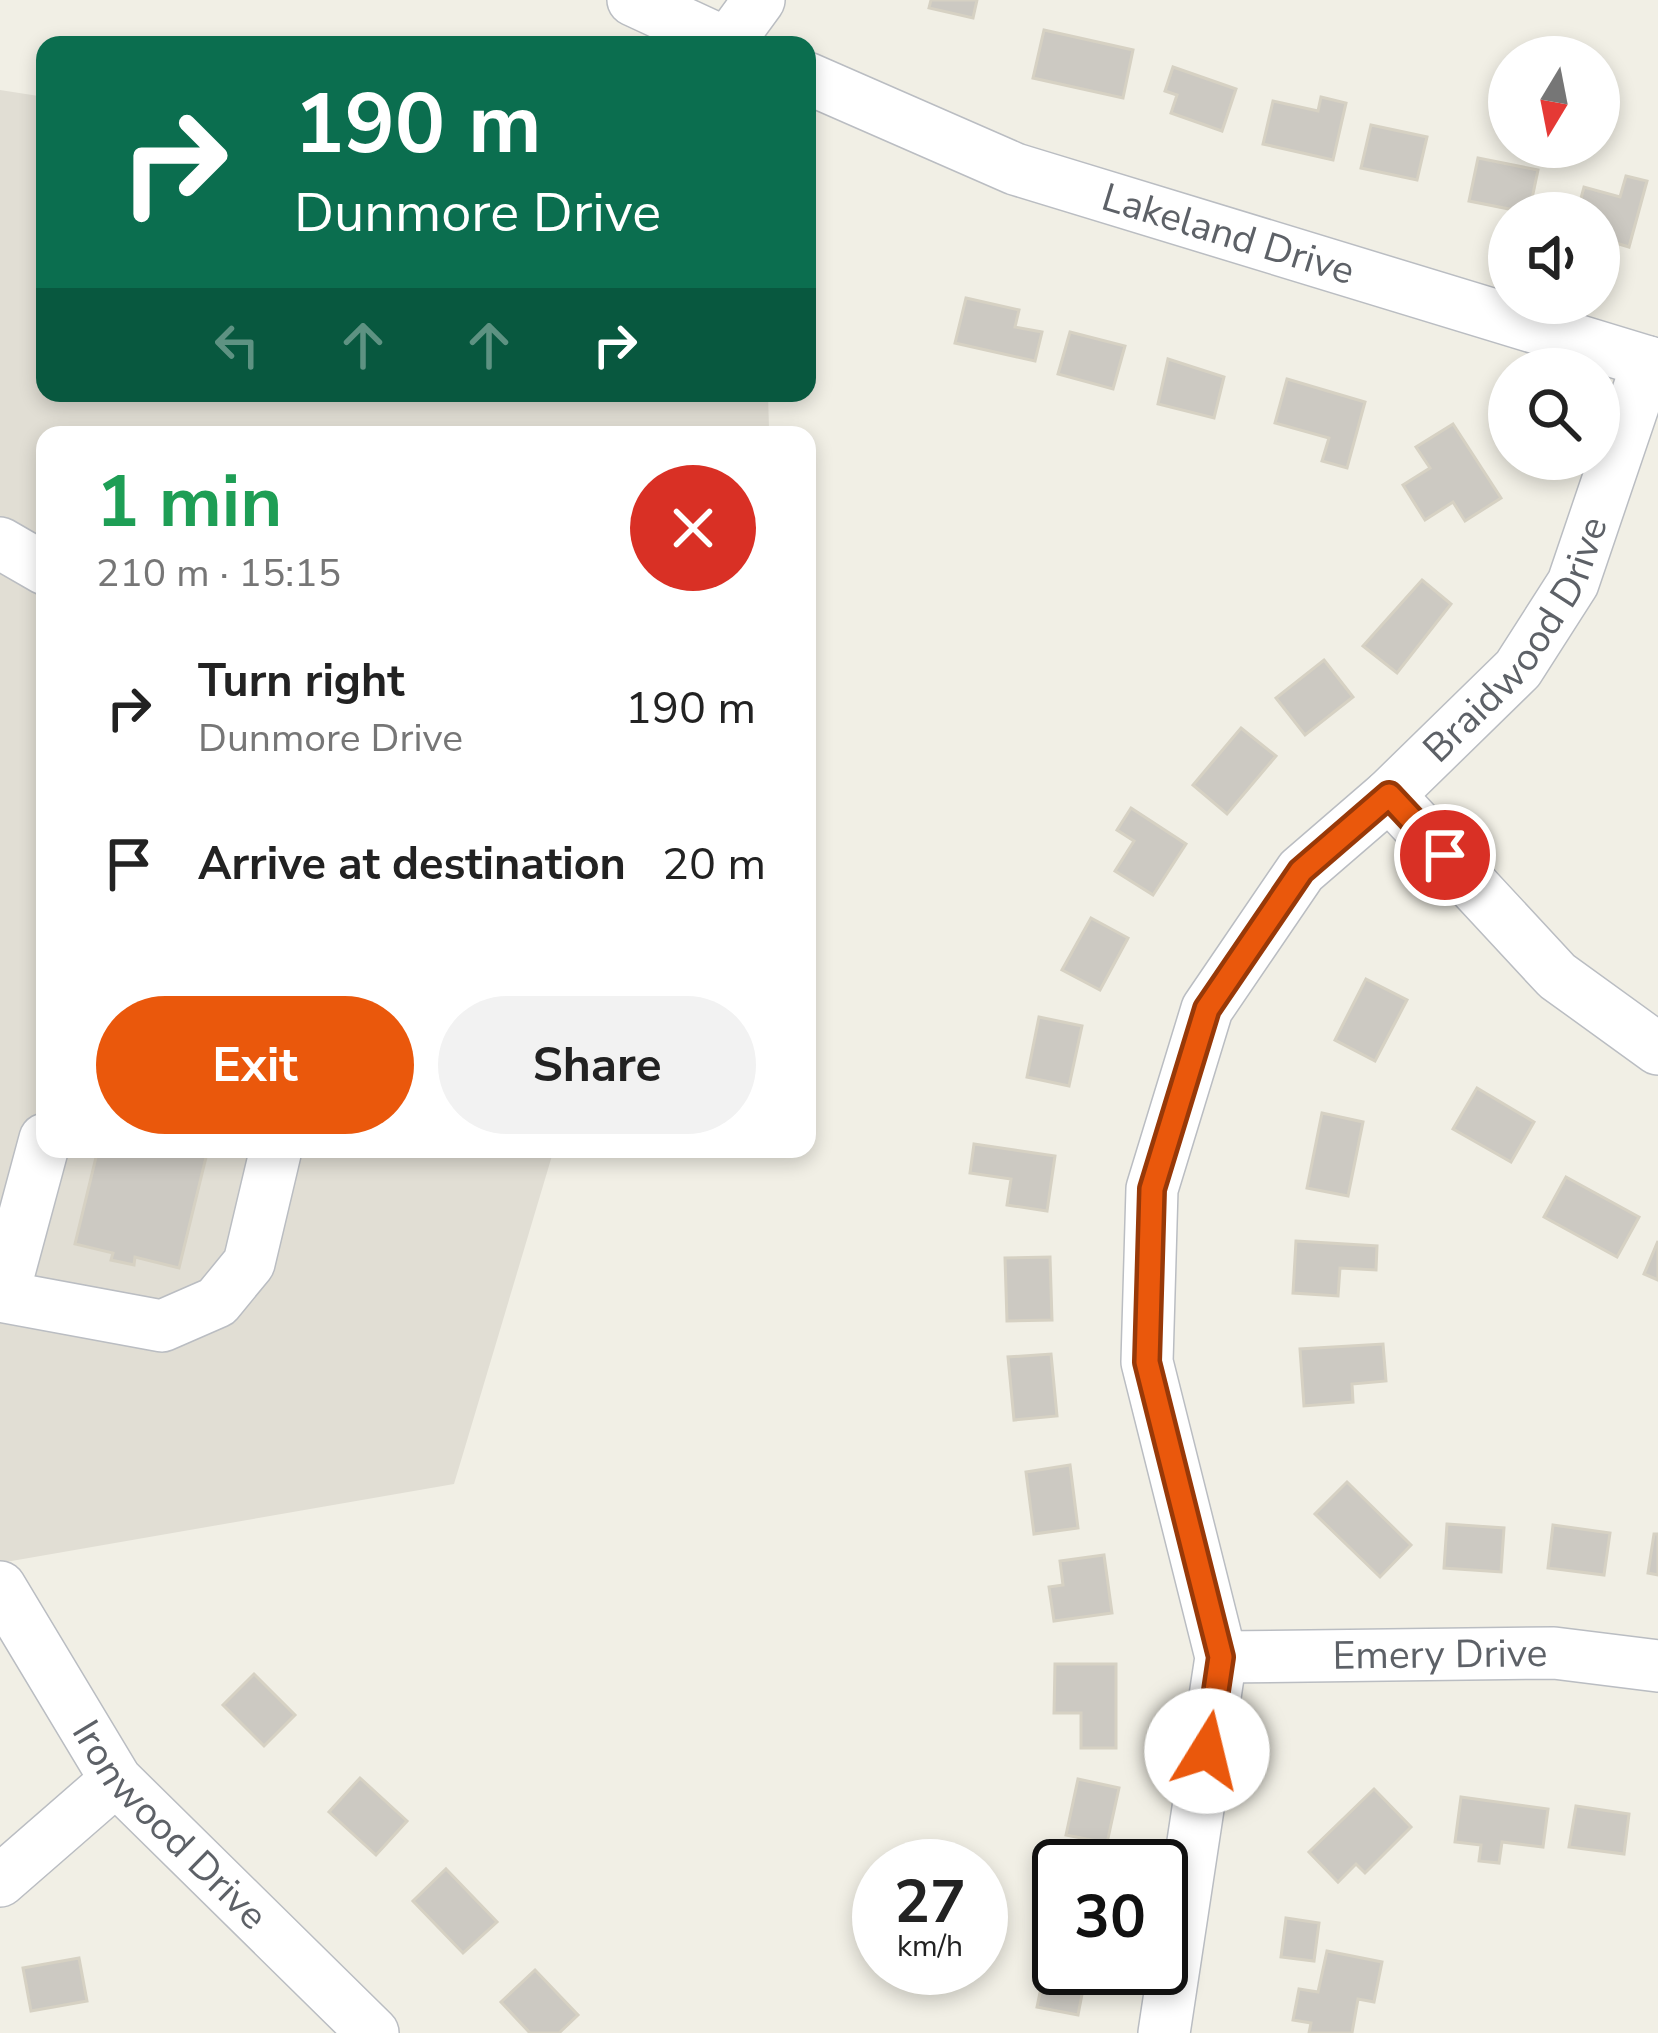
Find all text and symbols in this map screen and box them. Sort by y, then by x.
north arrow [1488,36,1620,168]
map controls [1488,36,1620,480]
text: 190 m [294,67,542,182]
icon: right [96,84,252,240]
street label: Lakeland Drive [1096,171,1361,297]
text: Dunmore Drive [294,176,661,250]
button: sound [1488,192,1620,324]
icon: left [204,312,270,378]
icon: ahead [330,312,396,378]
icon: ahead [456,312,522,378]
icon: right [582,312,648,378]
button: search [1488,348,1620,480]
text: 1 min [96,453,282,551]
button: close [630,465,756,591]
street label: Braidwood Drive [1411,510,1620,774]
text: 210 m · 15:15 [96,547,341,600]
text: Turn right [198,651,405,712]
icon: right [96,675,162,741]
text: 190 m [625,678,756,739]
text: Dunmore Drive [198,712,463,765]
pin [1394,804,1496,906]
icon: arrive [1412,822,1478,888]
icon: arrive [96,831,162,897]
text: Arrive at destination [198,834,626,895]
text: 20 m [662,834,766,895]
button: Exit [96,996,414,1134]
button: Share [438,996,756,1134]
street label: Emery Drive [1332,1627,1548,1682]
position arrow [1144,1688,1270,1814]
street label: Ironwood Drive [60,1710,279,1941]
speed limit sign: 30 [1032,1839,1188,1995]
text: 27 [894,1861,966,1943]
text: km/h [897,1926,963,1967]

